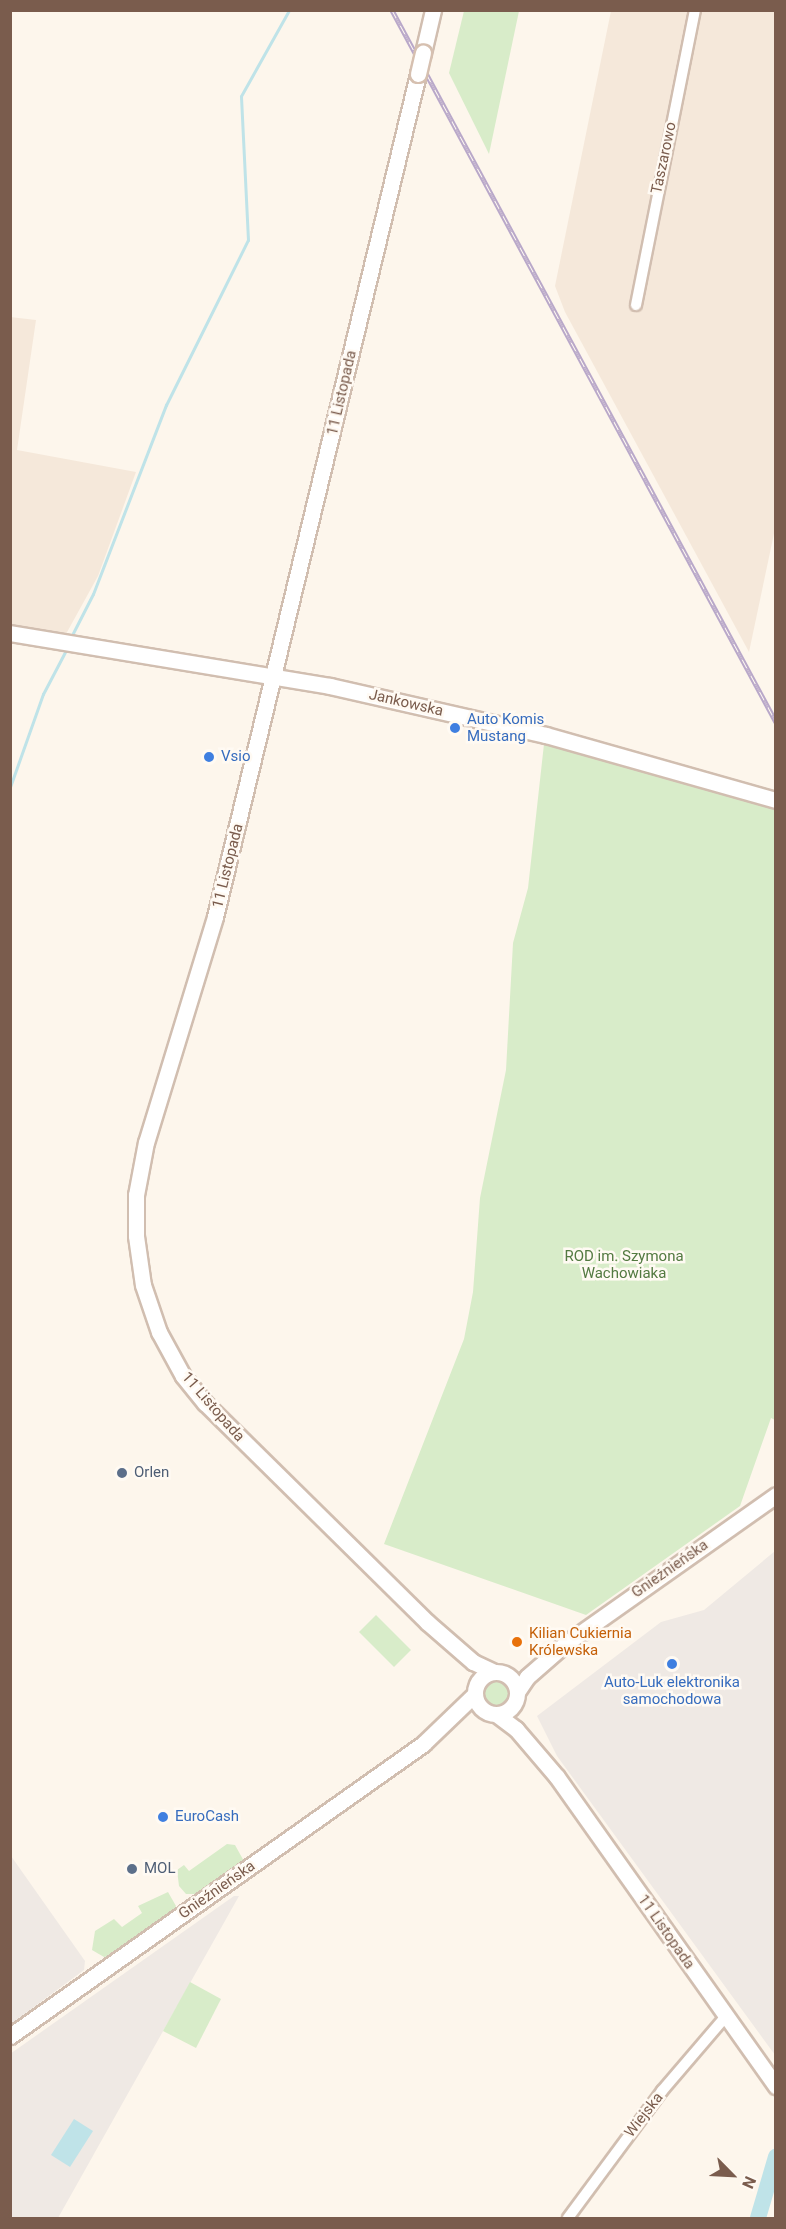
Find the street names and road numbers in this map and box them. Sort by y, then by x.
street label: Taszarowo [648,120,680,196]
street label: 11 Listopada [323,349,361,437]
street label: Jankowska [367,686,445,720]
street label: 11 Listopada [209,822,247,910]
street label: 11 Listopada [178,1368,248,1446]
street label: Gnieźnieńska [628,1536,712,1602]
street label: Gnieźnieńska [175,1857,259,1923]
street label: 11 Listopada [634,1891,698,1973]
street label: Wiejska [621,2089,667,2141]

